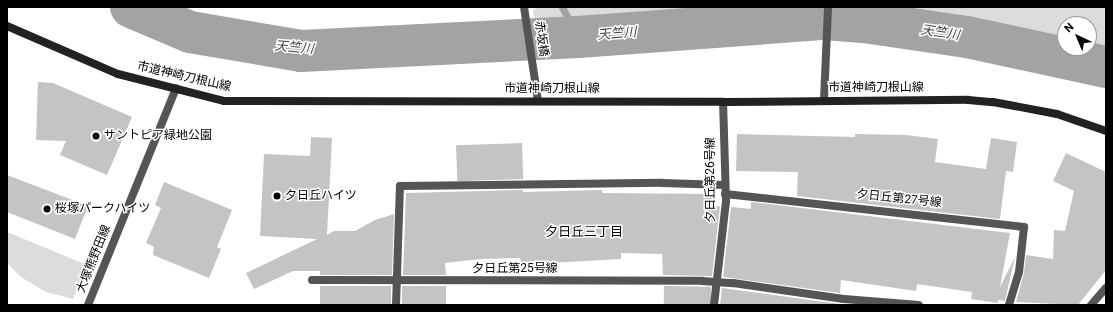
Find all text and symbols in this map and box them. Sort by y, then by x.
north arrow [1057,16,1097,56]
street label: 赤坂橋 [531,20,551,58]
text: N [1062,20,1076,35]
water label: 天竺川 [920,23,960,43]
water label: 天竺川 [597,25,637,43]
water label: 天竺川 [274,39,314,57]
street label: 市道神崎刀根山線 [136,59,232,95]
street label: 市道神崎刀根山線 [828,81,924,95]
street label: 市道神崎刀根山線 [504,82,600,96]
place label: サントピア緑地公園 [104,129,212,143]
marker: サントピア緑地公園 [91,131,101,141]
street label: 夕日丘第26号線 [704,137,718,223]
street label: 夕日丘第27号線 [856,187,942,211]
place label: 夕日丘ハイツ [285,189,357,203]
marker: 夕日丘ハイツ [272,191,282,201]
place label: 桜塚パークハイツ [55,202,151,216]
marker: 桜塚パークハイツ [42,204,52,214]
street label: 大塚熊野田線 [74,223,114,295]
district label: 夕日丘三丁目 [545,224,623,240]
street label: 夕日丘第25号線 [472,262,558,276]

